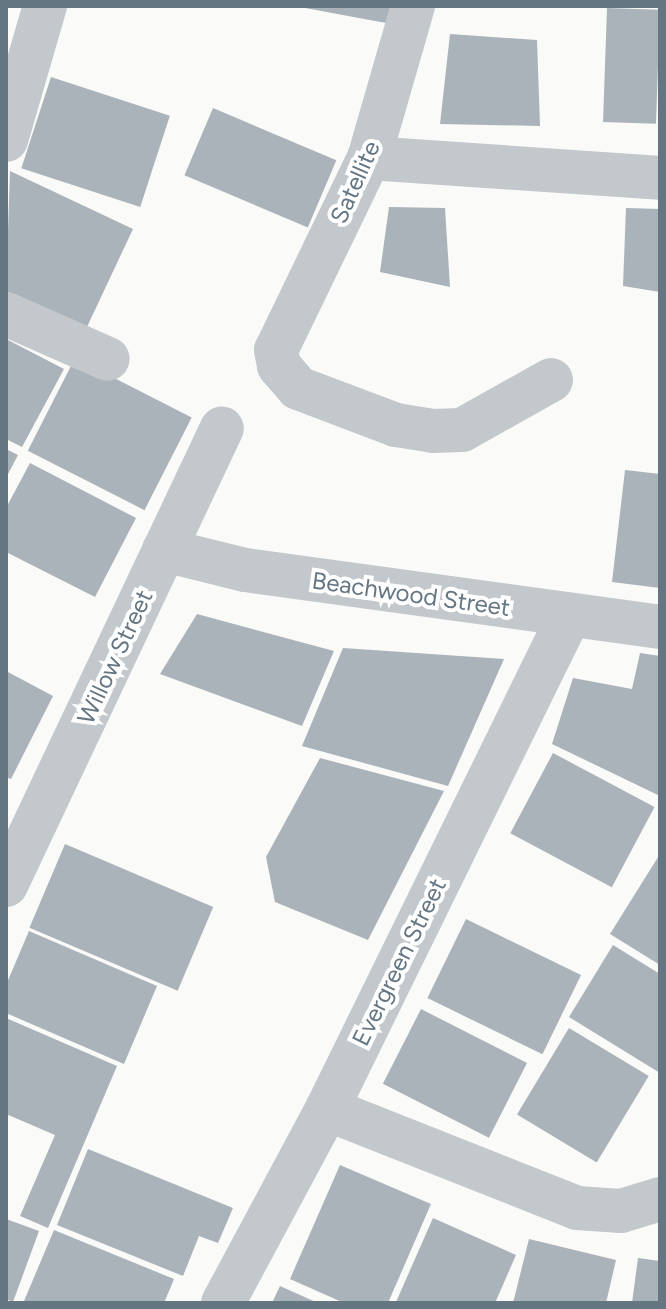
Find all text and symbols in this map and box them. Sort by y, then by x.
street label: Satellite [324,136,386,228]
street label: Beachwood Street [310,566,512,622]
street label: Willow Street [71,585,159,729]
street label: Evergreen Street [346,874,452,1050]

